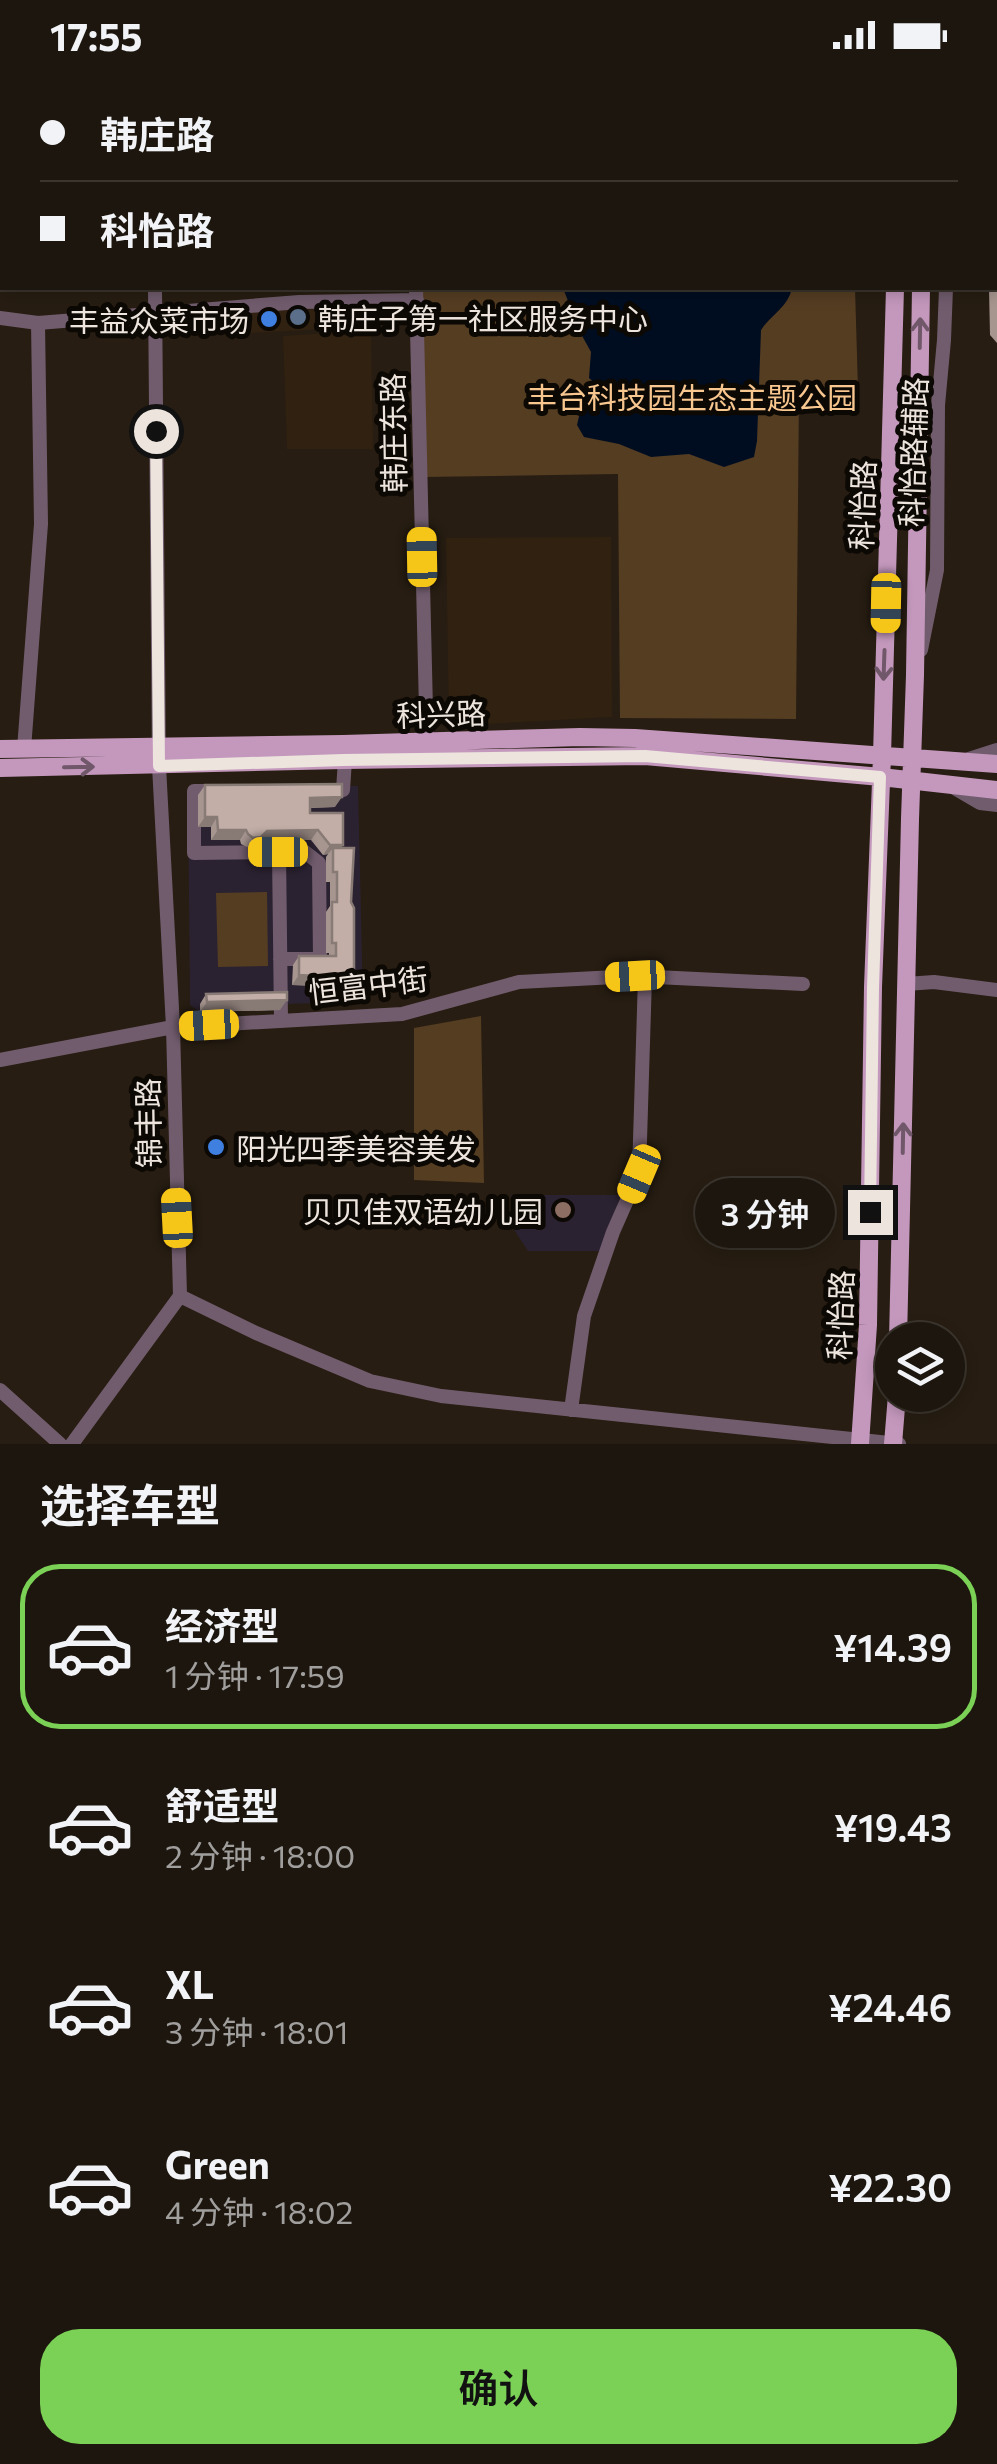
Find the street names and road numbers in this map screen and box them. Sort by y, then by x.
street label: 韩庄东路 [372,373,412,493]
street label: 科怡路辅路 [891,376,933,528]
street label: 科怡路 [841,459,881,551]
street label: 科兴路 [395,693,487,733]
street label: 恒富中街 [306,958,430,1010]
street label: 锦丰路 [128,1078,166,1168]
street label: 科怡路 [819,1269,859,1361]

